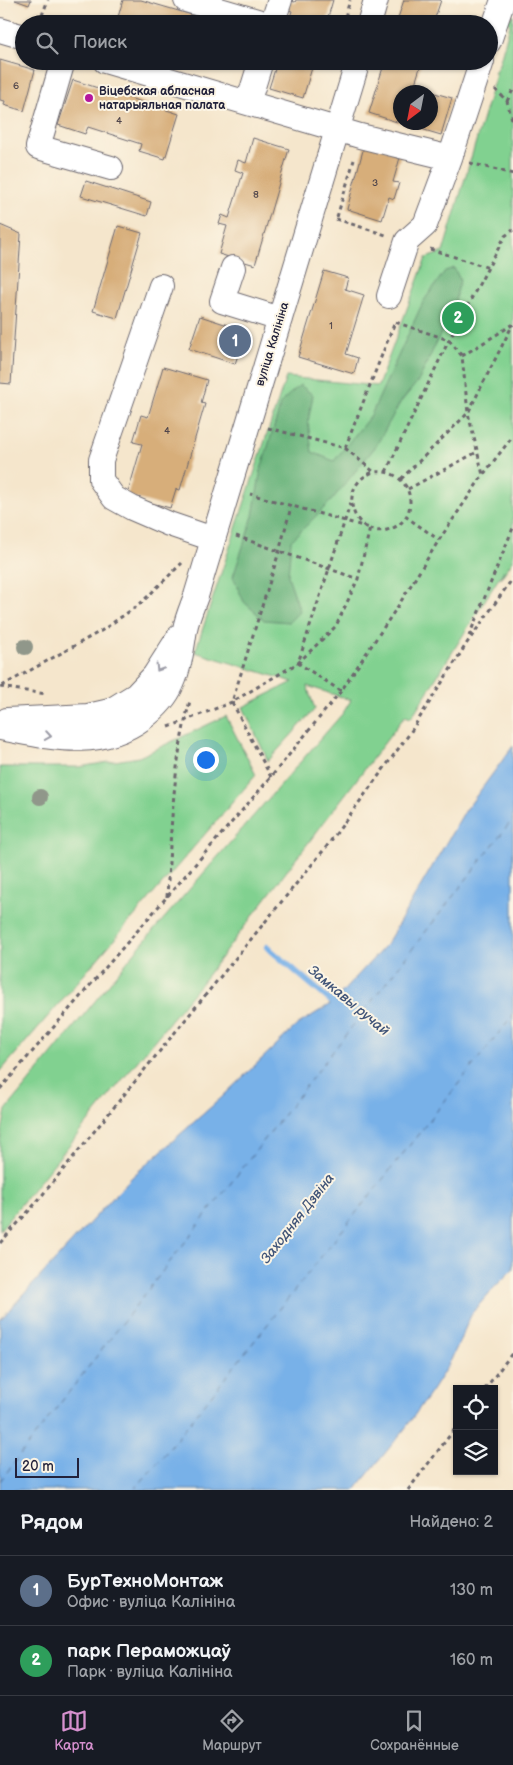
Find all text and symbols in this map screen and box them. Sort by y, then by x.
search box [15,15,498,70]
icon: search [33,29,61,57]
text: Поиск [73,31,127,54]
house number: 6 [13,80,19,92]
place label: Віцебская абласная натарыяльная палата [99,84,226,113]
north arrow [393,85,438,130]
marker: Віцебская абласная натарыяльная палата [83,92,95,104]
house number: 4 [116,115,122,127]
house number: 3 [372,177,378,189]
house number: 8 [253,189,259,201]
pin: 2 [442,299,474,337]
street label: вуліца Калініна [253,300,292,388]
house number: 1 [329,320,333,332]
pin: 1 [219,322,251,360]
house number: 4 [164,425,170,437]
one-way arrow [156,662,165,671]
one-way arrow [44,731,52,741]
your location [193,747,219,773]
water label: Замкавы ручай [305,962,393,1039]
water label: Заходняя Дзвіна [257,1170,338,1267]
map controls [453,1385,498,1475]
button: locate [453,1385,498,1430]
button: layers [453,1430,498,1475]
scale bar [15,1455,79,1478]
text: 20 m [22,1458,54,1475]
text: Рядом [20,1510,83,1535]
text: Найдено: 2 [409,1513,493,1532]
text: БурТехноМонтаж [67,1570,223,1593]
text: 1 [33,1581,39,1600]
text: 130 m [450,1581,493,1600]
text: Офис · вуліца Калініна [67,1593,235,1612]
text: парк Пераможцаў [67,1640,231,1663]
text: 2 [31,1651,41,1670]
text: 160 m [450,1651,493,1670]
text: Парк · вуліца Калініна [67,1663,233,1682]
tab: Карта [54,1707,94,1754]
tab: Маршрут [202,1707,262,1754]
tab: Сохранённые [370,1707,459,1754]

